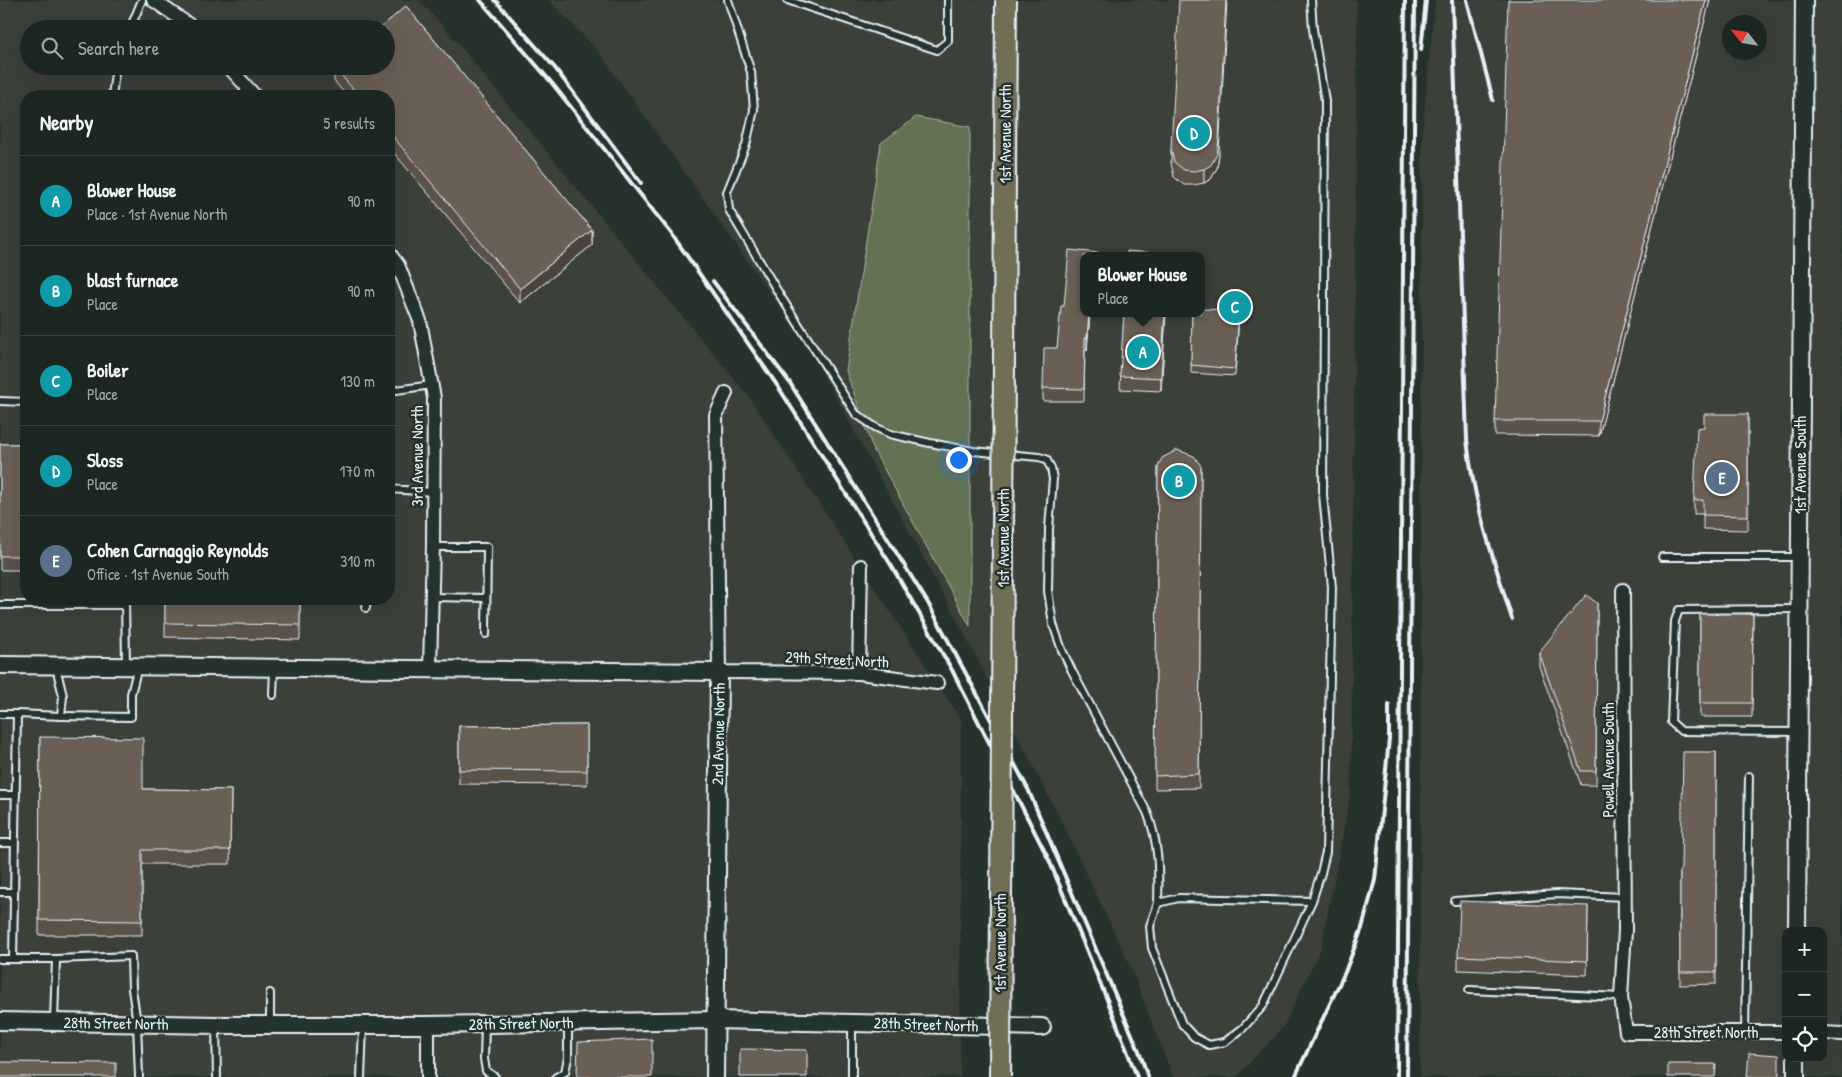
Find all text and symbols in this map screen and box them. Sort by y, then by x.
north arrow [1722,15,1767,60]
search box [20,20,395,75]
icon: search [38,34,66,62]
text: Search here [78,35,159,61]
street label: 1st Avenue North [994,84,1016,183]
text: Nearby [40,108,93,137]
text: 5 results [324,112,375,134]
pin: D [1178,114,1210,152]
text: Blower House [87,177,176,203]
text: A [52,190,60,212]
text: 90 m [347,190,375,212]
text: Place · 1st Avenue North [87,203,227,225]
popup [1080,252,1205,317]
text: Blower House [1098,261,1187,287]
text: blast furnace [87,267,178,293]
text: B [52,280,60,302]
text: 90 m [347,280,375,302]
text: Place [1098,287,1129,309]
pin: C [1219,288,1251,326]
text: Place [87,293,118,315]
pin: A [1127,333,1159,371]
text: Boiler [87,357,128,383]
text: C [52,370,60,392]
text: 130 m [340,370,375,392]
text: Place [87,383,118,405]
street label: 3rd Avenue North [406,405,428,506]
street label: 1st Avenue South [1789,416,1811,514]
text: Sloss [87,447,123,473]
your location [946,447,972,473]
pin: E [1706,459,1738,497]
text: D [52,460,60,482]
text: 170 m [340,460,375,482]
pin: B [1163,462,1195,500]
text: Place [87,473,118,495]
street label: 1st Avenue North [992,488,1014,587]
text: Cohen Carnaggio Reynolds [87,537,268,563]
text: E [52,550,60,572]
text: 310 m [340,550,375,572]
text: Office · 1st Avenue South [87,563,229,585]
street label: 29th Street North [785,645,890,673]
street label: 2nd Avenue North [706,682,730,785]
street label: Powell Avenue South [1597,702,1619,818]
street label: 1st Avenue North [989,893,1011,992]
map controls [1782,927,1827,1062]
button: + [1782,927,1827,972]
button: − [1782,972,1827,1017]
street label: 28th Street North [64,1011,169,1035]
street label: 28th Street North [469,1011,574,1035]
street label: 28th Street North [873,1011,979,1037]
button: locate [1782,1017,1827,1062]
street label: 28th Street North [1654,1021,1759,1043]

